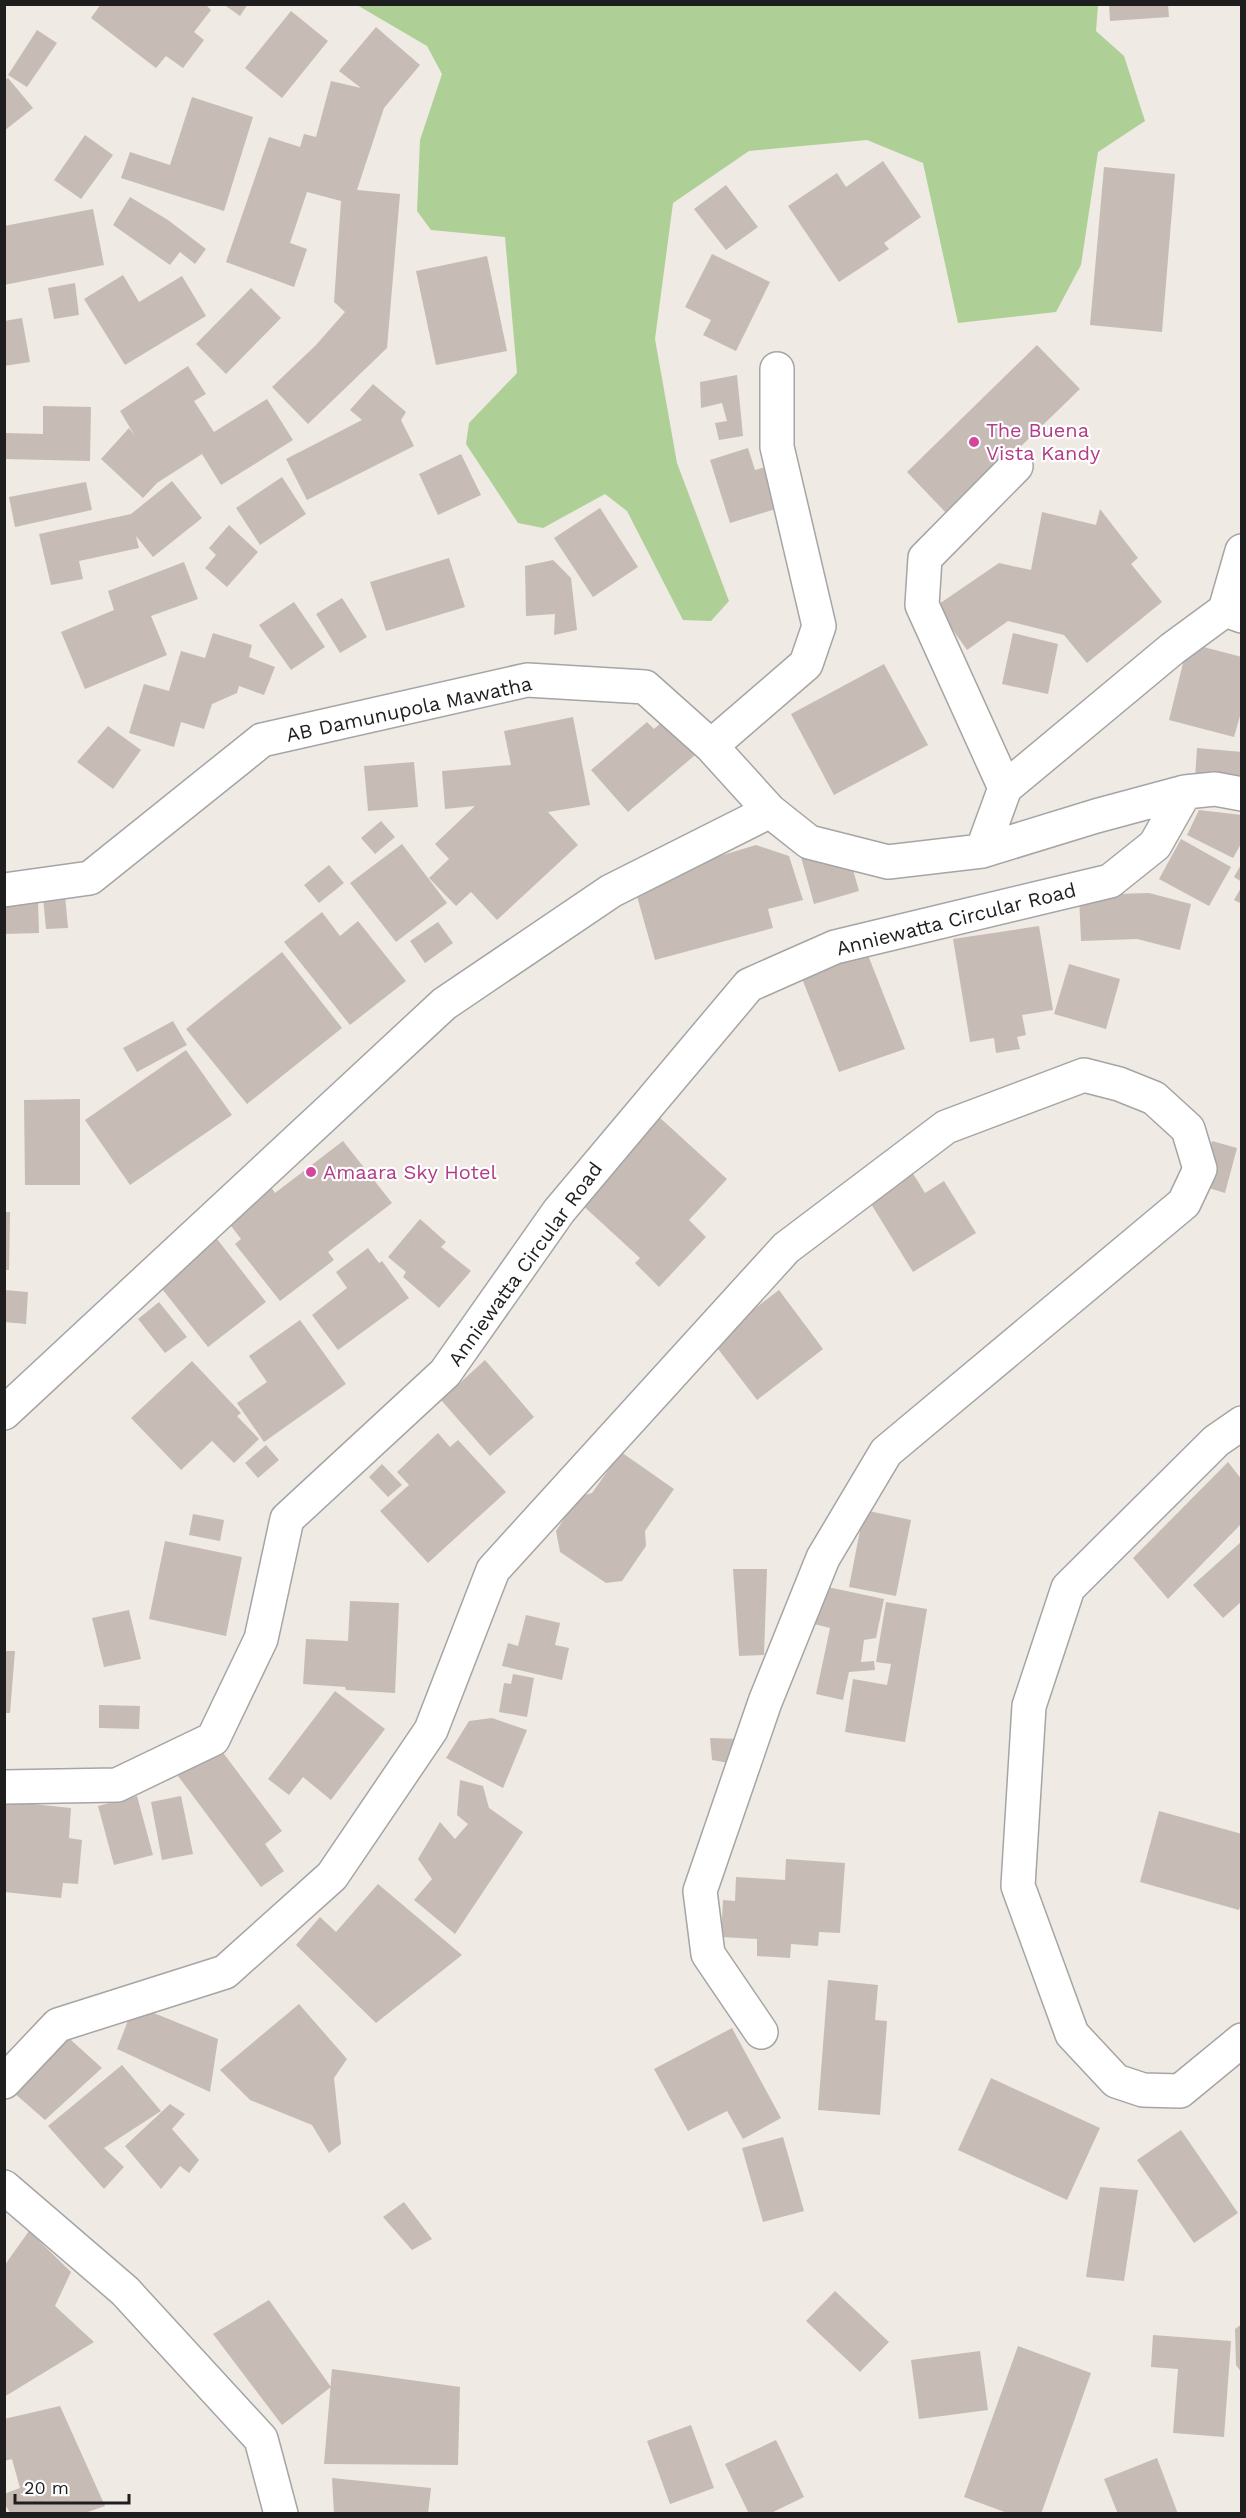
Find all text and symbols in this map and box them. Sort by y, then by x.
place label: The Buena Vista Kandy [986,418,1101,465]
marker: The Buena Vista Kandy [967,435,981,449]
street label: AB Damunupola Mawatha [284,671,534,747]
street label: Anniewatta Circular Road [834,878,1078,960]
street label: Anniewatta Circular Road [443,1157,607,1371]
place label: Amaara Sky Hotel [323,1160,497,1184]
marker: Amaara Sky Hotel [304,1165,318,1179]
scale bar [15,2467,129,2505]
text: 20 m [24,2477,69,2498]

